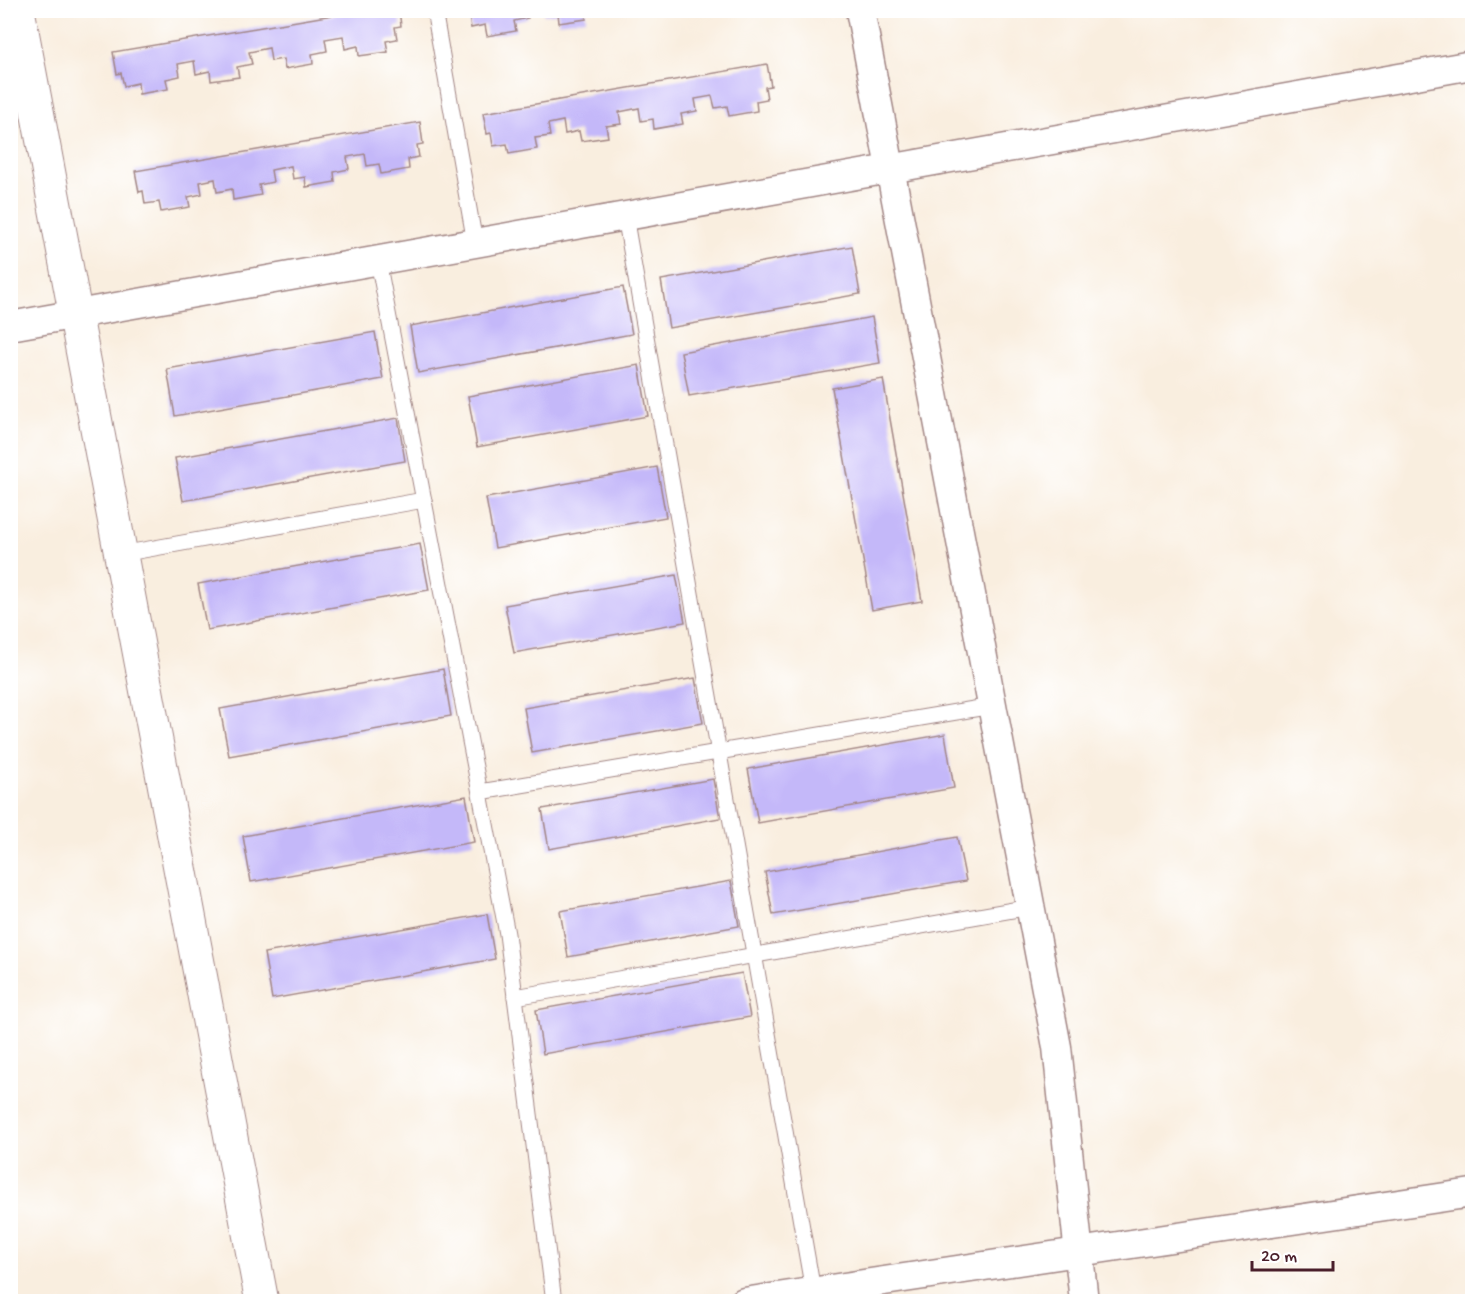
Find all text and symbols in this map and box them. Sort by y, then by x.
scale bar [1252,1234,1333,1272]
text: 20 m [1261,1247,1297,1268]

